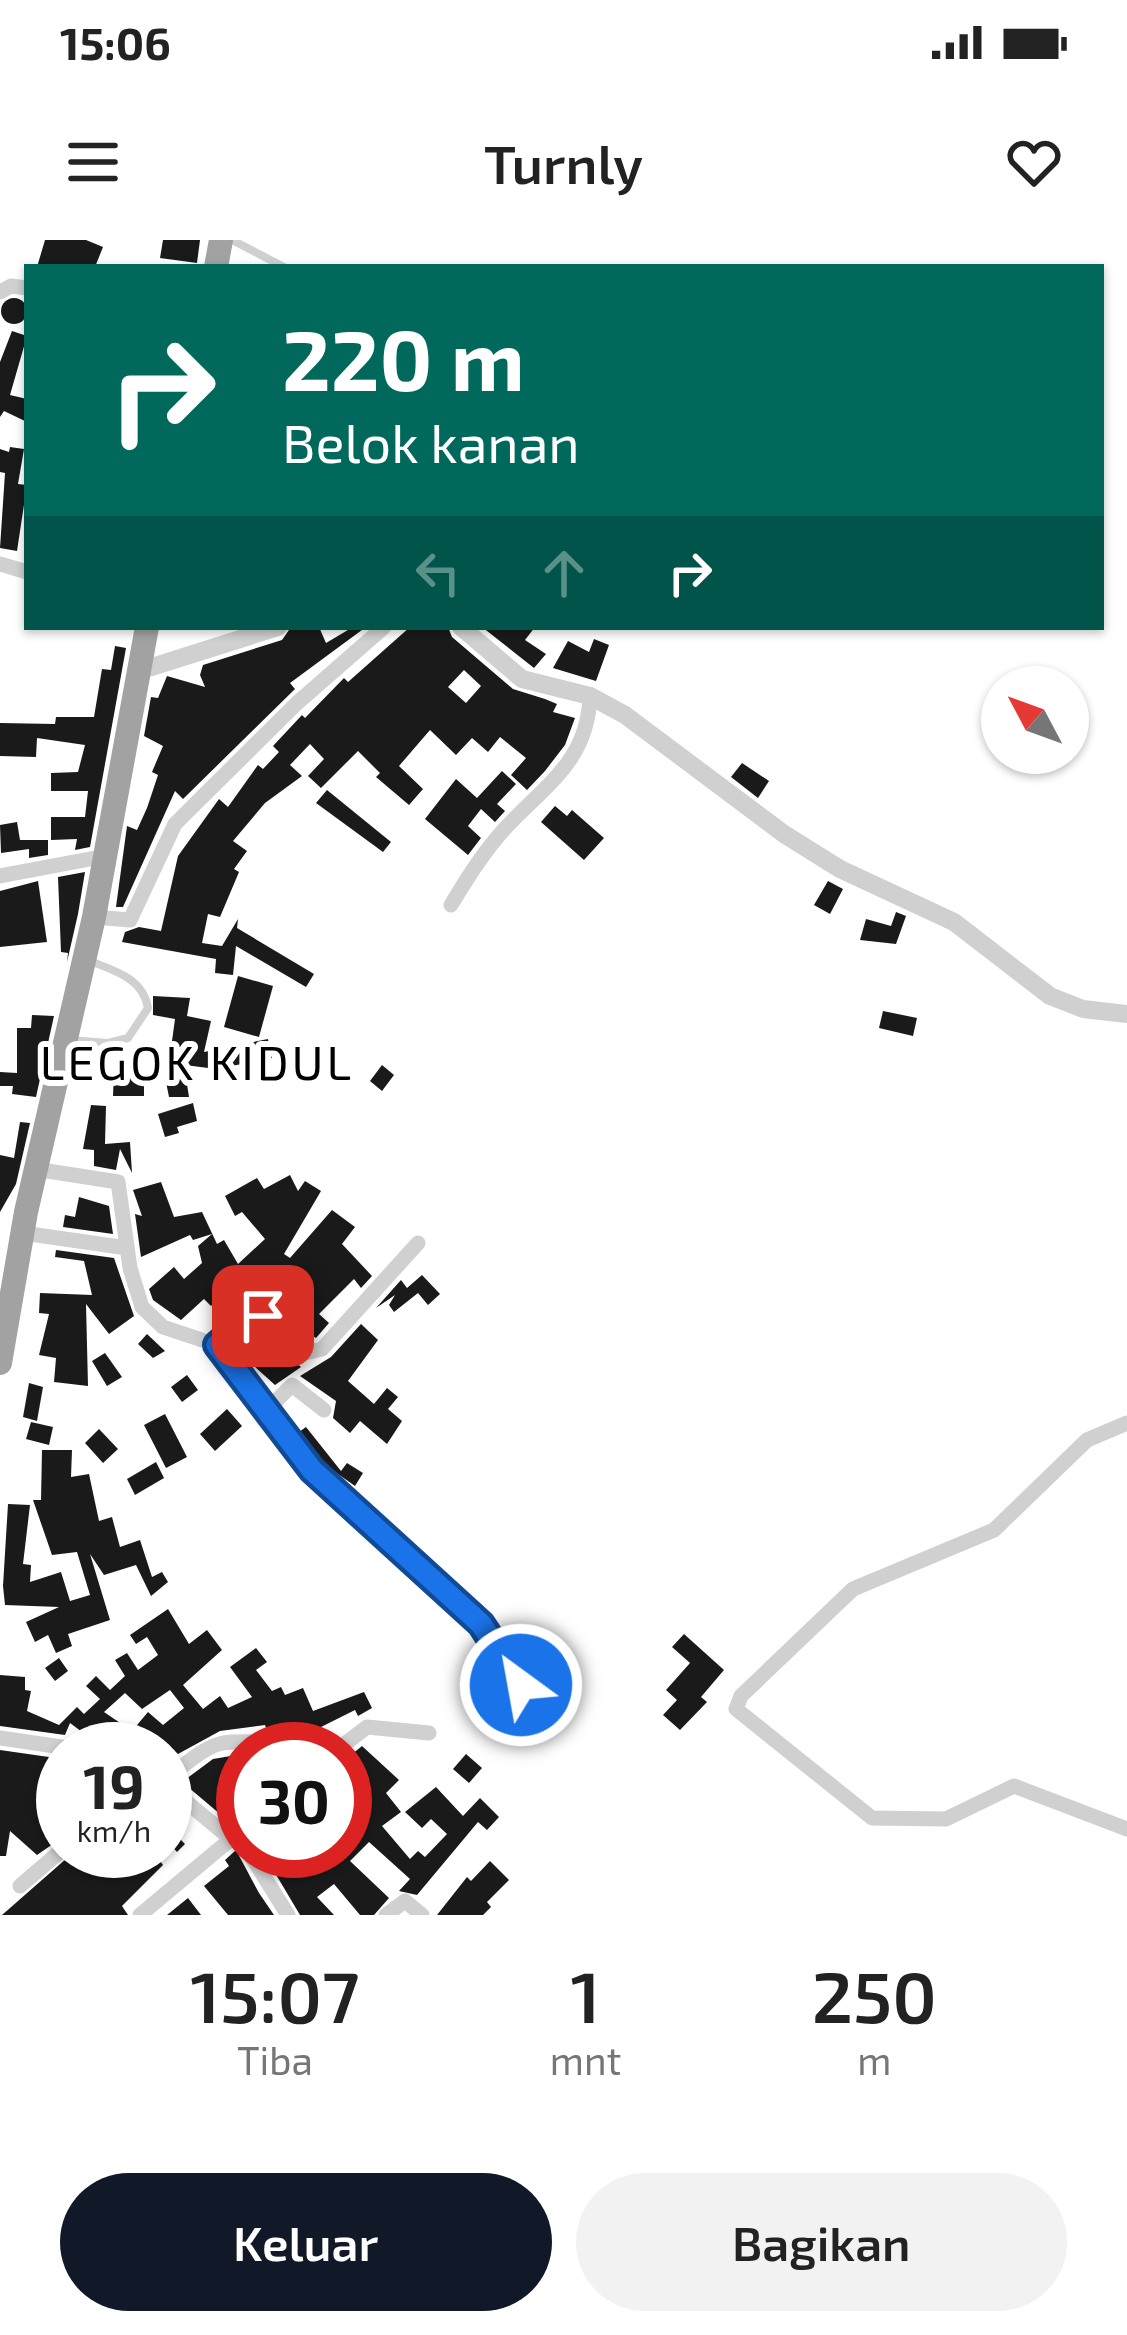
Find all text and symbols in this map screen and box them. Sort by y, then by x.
text: 15:06 [60,15,171,69]
icon: menu [60,129,126,195]
icon: heart [1001,129,1067,195]
text: Turnly [484,130,643,195]
text: 220 m [282,307,525,408]
icon: right [84,312,240,468]
text: Belok kanan [282,409,580,474]
icon: left [405,540,471,606]
icon: ahead [531,540,597,606]
icon: right [657,540,723,606]
north arrow [981,666,1089,774]
map controls [981,666,1089,774]
district label: LEGOK KIDUL [40,1032,354,1090]
pin [212,1265,314,1367]
icon: arrive [230,1283,296,1349]
position arrow [458,1622,584,1748]
speed limit sign: 30 [216,1722,372,1878]
text: 19 [83,1749,145,1821]
text: km/h [77,1812,151,1848]
text: 15:07 [190,1951,360,2037]
text: 1 [571,1951,601,2037]
text: 250 [812,1951,937,2037]
text: Tiba [237,2036,313,2083]
text: mnt [550,2036,621,2083]
text: m [857,2036,891,2083]
button: Keluar [60,2173,552,2311]
button: Bagikan [576,2173,1067,2311]

